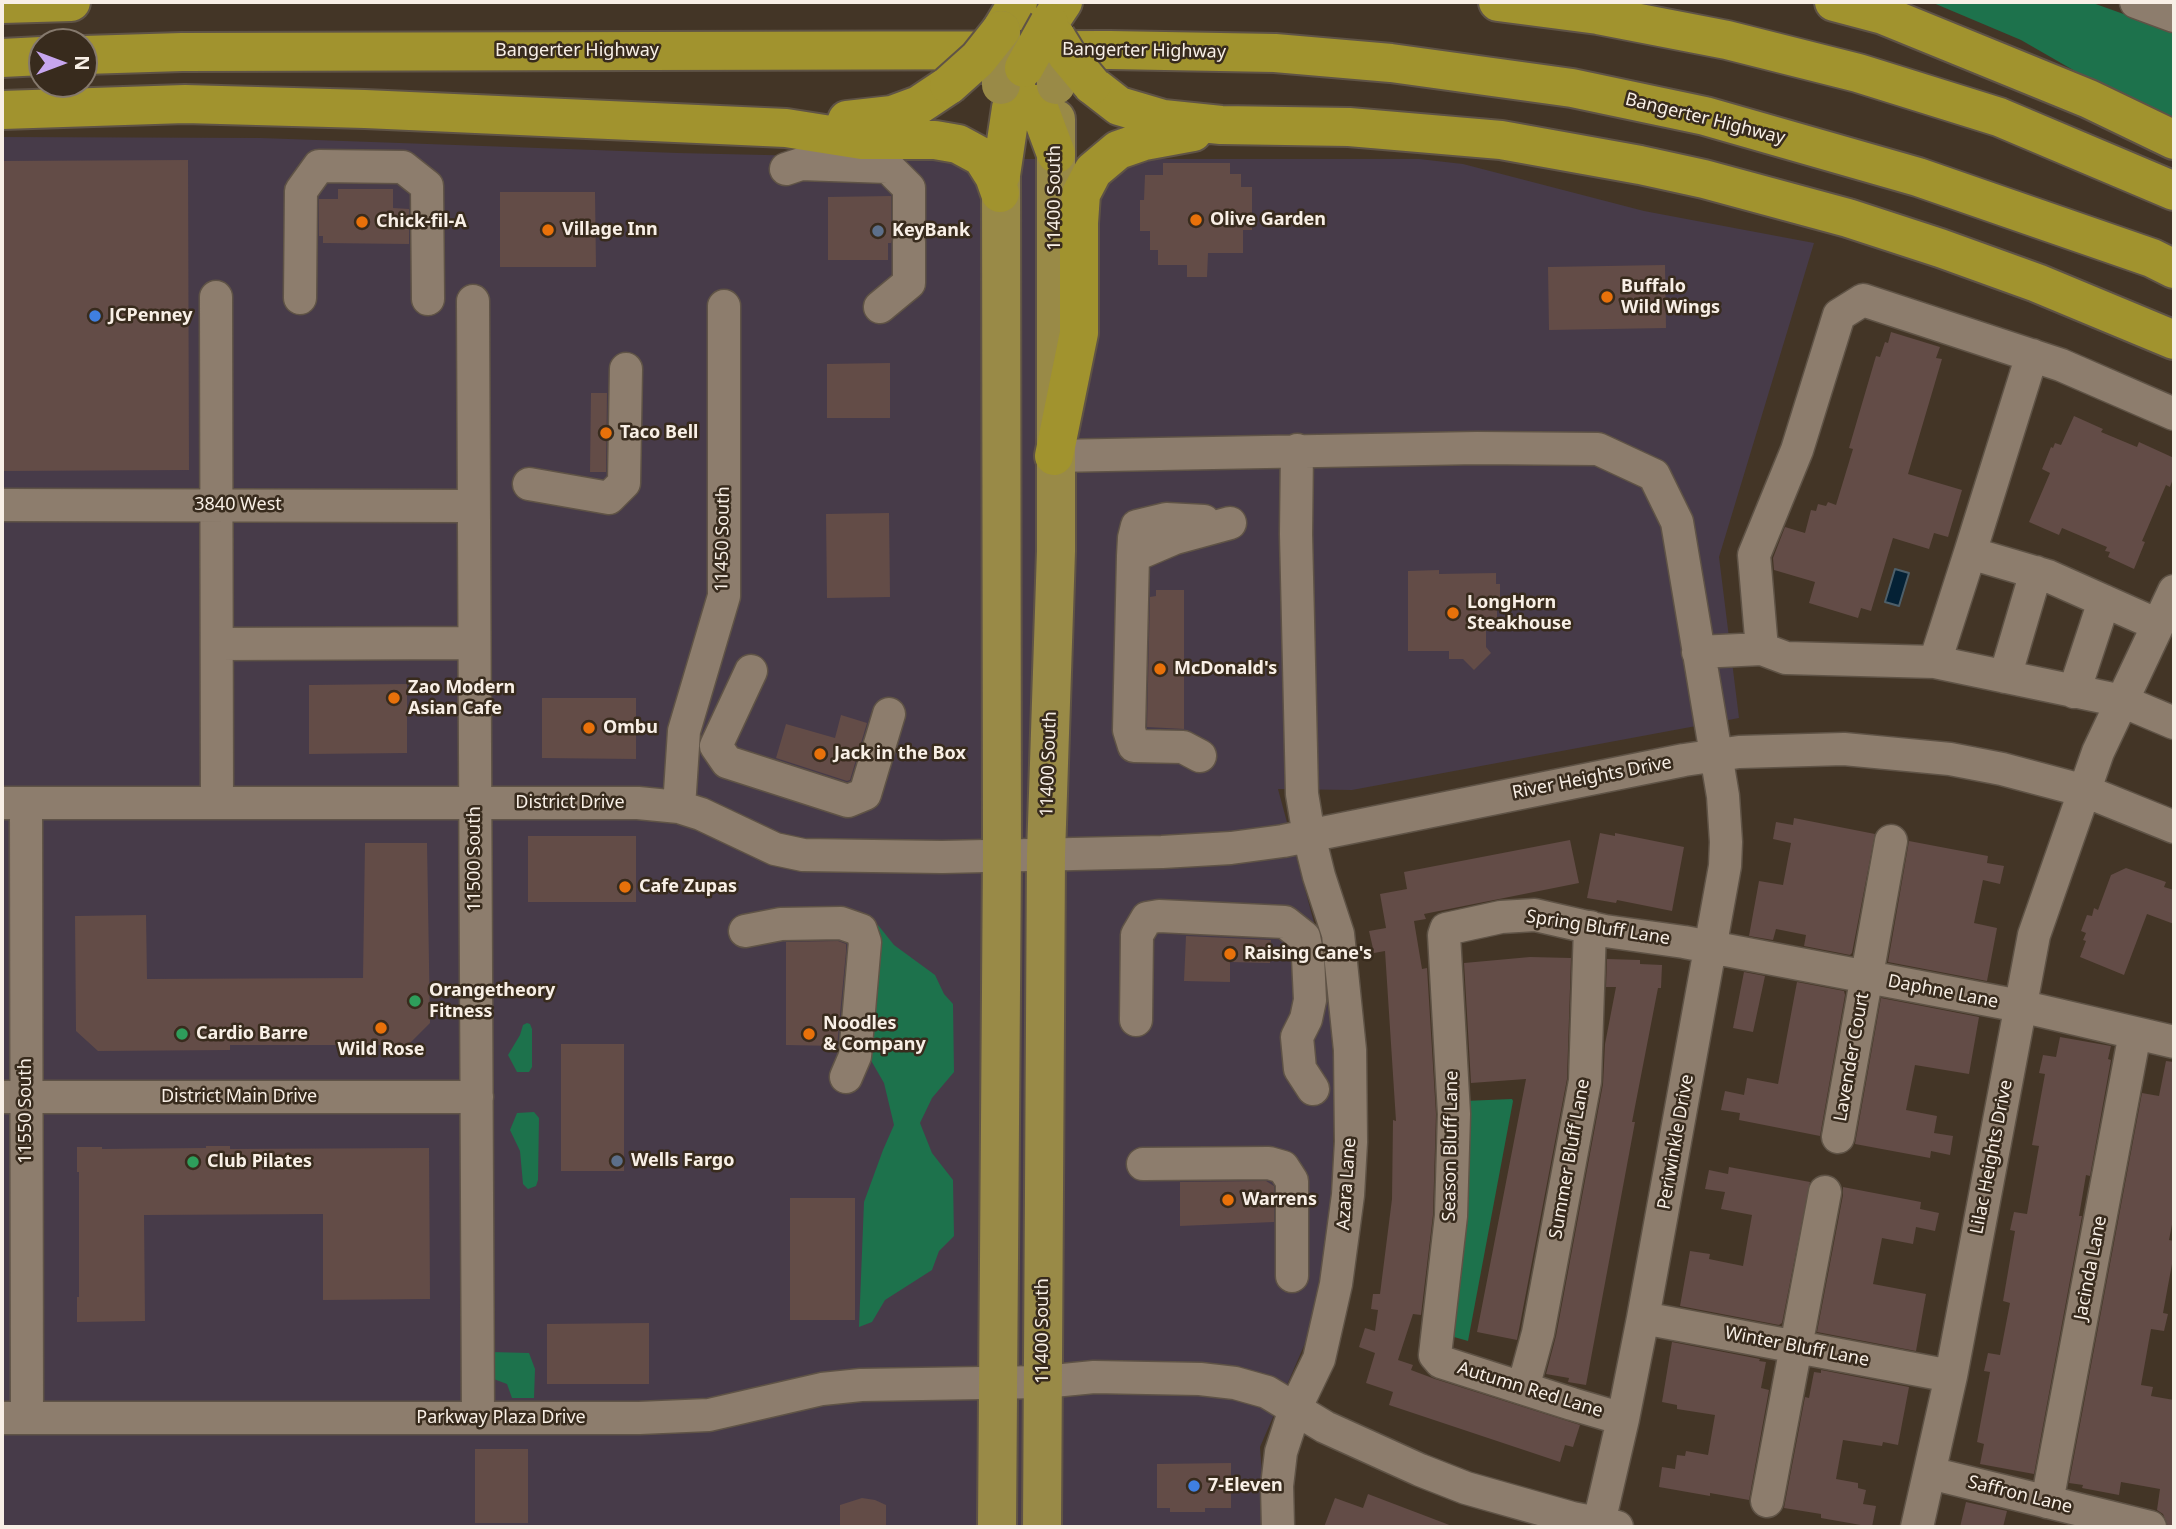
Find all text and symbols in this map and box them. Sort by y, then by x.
north arrow [28,28,98,98]
street label: Bangerter Highway [1062,39,1226,63]
street label: Bangerter Highway [495,40,659,62]
text: N [69,55,95,71]
street label: Bangerter Highway [1623,89,1787,149]
street label: 11400 South [1044,145,1066,251]
place label: Olive Garden [1210,209,1326,231]
place label: Chick-fil-A [376,211,467,233]
marker: Olive Garden [1188,212,1204,228]
marker: Chick-fil-A [354,214,370,230]
place label: Village Inn [562,219,658,241]
place label: KeyBank [892,220,970,242]
marker: Village Inn [540,222,556,238]
marker: KeyBank [870,223,886,239]
place label: Buffalo Wild Wings [1621,276,1720,318]
marker: Buffalo Wild Wings [1599,289,1615,305]
place label: JCPenney [109,305,193,327]
marker: JCPenney [87,308,103,324]
place label: Taco Bell [620,422,698,444]
marker: Taco Bell [598,425,614,441]
street label: 11450 South [711,486,735,592]
street label: 3840 West [194,494,282,516]
place label: LongHorn Steakhouse [1467,592,1572,634]
marker: LongHorn Steakhouse [1445,605,1461,621]
place label: McDonald's [1174,658,1277,680]
marker: McDonald's [1152,661,1168,677]
place label: Zao Modern Asian Cafe [408,677,515,720]
marker: Zao Modern Asian Cafe [386,690,402,706]
street label: 11400 South [1036,711,1062,817]
place label: Ombu [603,717,658,739]
marker: Ombu [581,720,597,736]
place label: Jack in the Box [834,743,966,765]
marker: Jack in the Box [812,746,828,762]
street label: River Heights Drive [1510,752,1674,804]
street label: District Drive [515,792,625,814]
street label: 11500 South [464,806,486,912]
place label: Cafe Zupas [639,876,737,898]
marker: Cafe Zupas [617,879,633,895]
street label: Spring Bluff Lane [1525,906,1671,950]
place label: Raising Cane's [1244,943,1372,965]
marker: Raising Cane's [1222,946,1238,962]
street label: Daphne Lane [1886,971,2000,1013]
place label: Orangetheory Fitness [429,980,555,1023]
street label: Lavender Court [1830,991,1874,1123]
marker: Orangetheory Fitness [407,993,423,1009]
place label: Noodles & Company [823,1013,926,1056]
marker: Wild Rose [373,1020,389,1036]
place label: Cardio Barre [196,1023,308,1045]
marker: Cardio Barre [174,1026,190,1042]
marker: Noodles & Company [801,1026,817,1042]
place label: Wild Rose [337,1039,425,1061]
street label: 11550 South [15,1058,37,1164]
street label: Season Bluff Lane [1439,1070,1463,1222]
street label: Periwinkle Drive [1654,1073,1698,1211]
street label: Summer Bluff Lane [1545,1077,1595,1241]
street label: Lilac Heights Drive [1966,1078,2018,1236]
street label: District Main Drive [161,1086,317,1108]
street label: Azara Lane [1333,1137,1361,1231]
place label: Wells Fargo [631,1150,734,1172]
place label: Club Pilates [207,1151,312,1173]
marker: Wells Fargo [609,1153,625,1169]
marker: Club Pilates [185,1154,201,1170]
place label: Warrens [1242,1189,1317,1211]
marker: Warrens [1220,1192,1236,1208]
street label: Jacinda Lane [2070,1214,2112,1322]
street label: 11400 South [1032,1278,1054,1384]
street label: Winter Bluff Lane [1723,1322,1871,1372]
street label: Autumn Red Lane [1455,1358,1605,1422]
street label: Parkway Plaza Drive [416,1407,586,1429]
street label: Saffron Lane [1966,1472,2074,1518]
place label: 7-Eleven [1208,1475,1283,1497]
marker: 7-Eleven [1186,1478,1202,1494]

